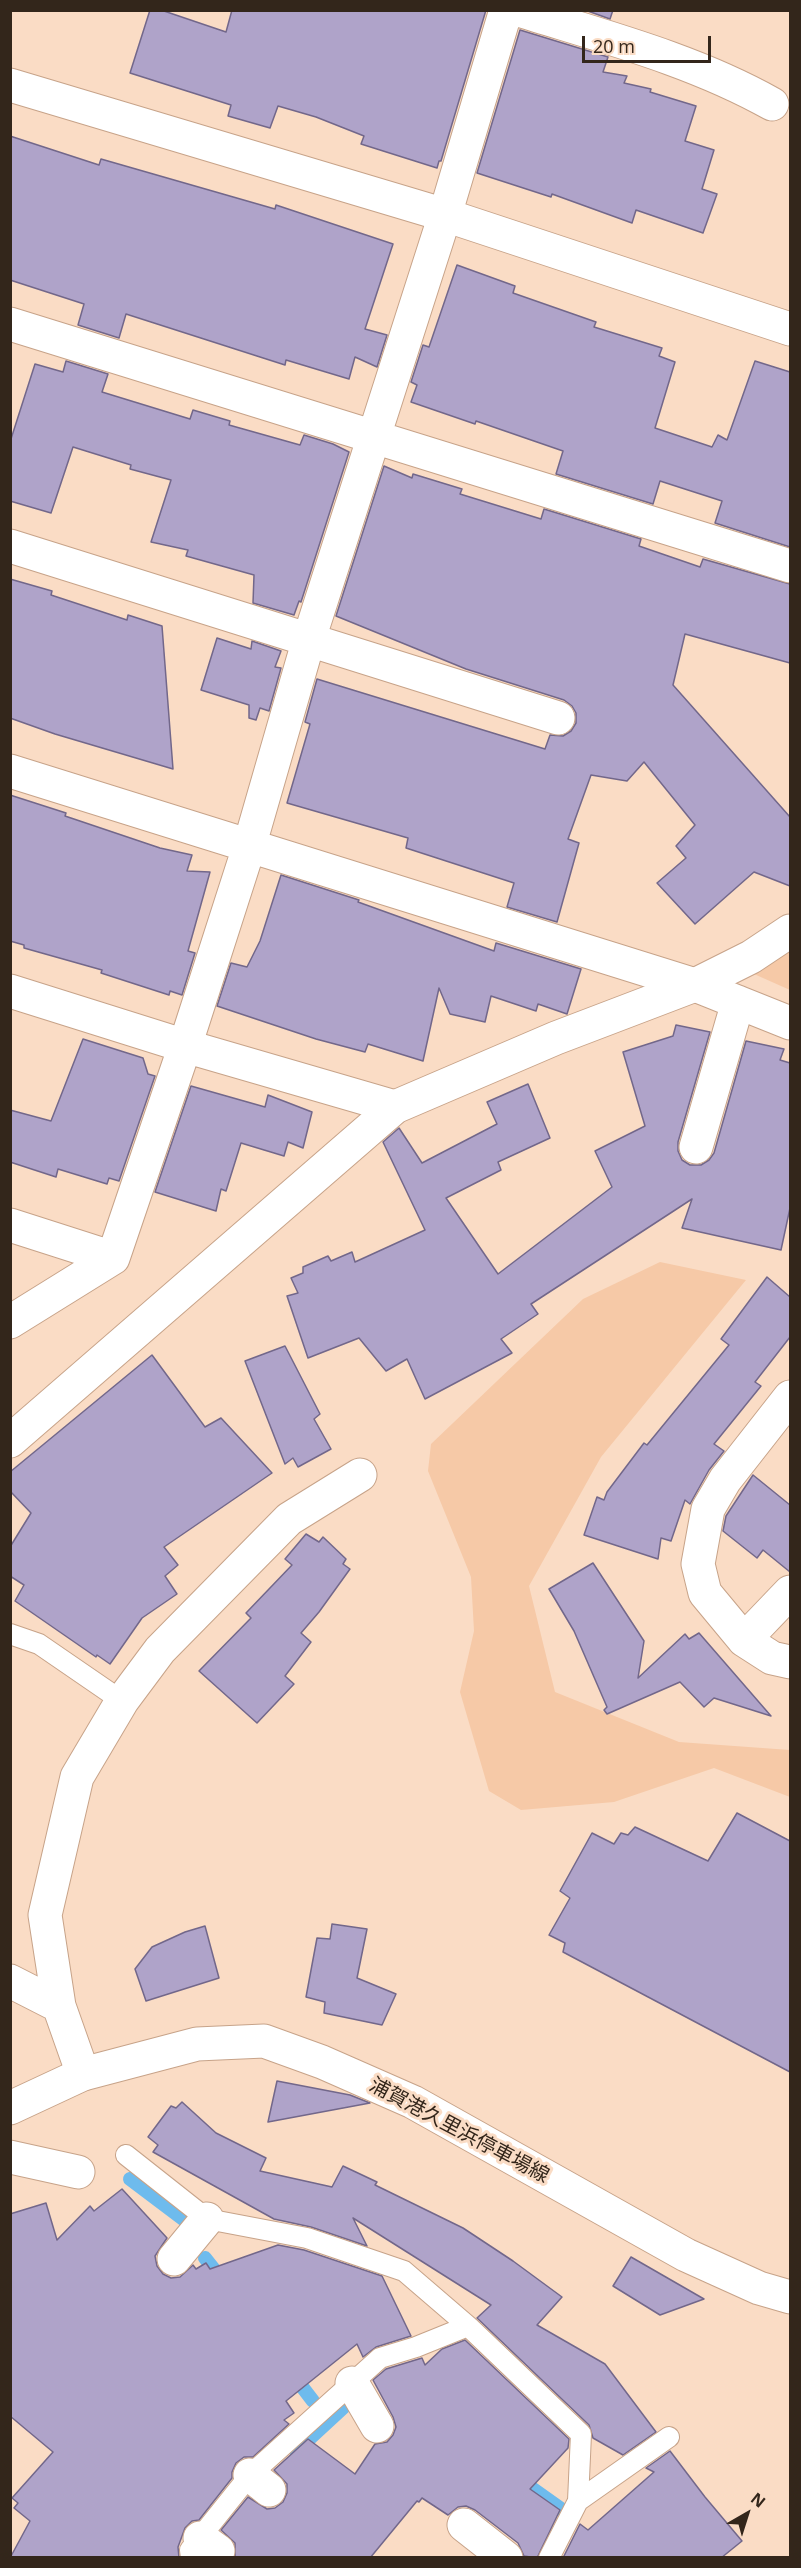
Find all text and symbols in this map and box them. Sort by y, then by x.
scale bar [585,24,714,62]
text: 20 m [593,34,635,58]
street label: 浦賀港久里浜停車場線 [365,2073,553,2189]
north arrow [717,2484,777,2544]
text: N [746,2487,770,2513]

